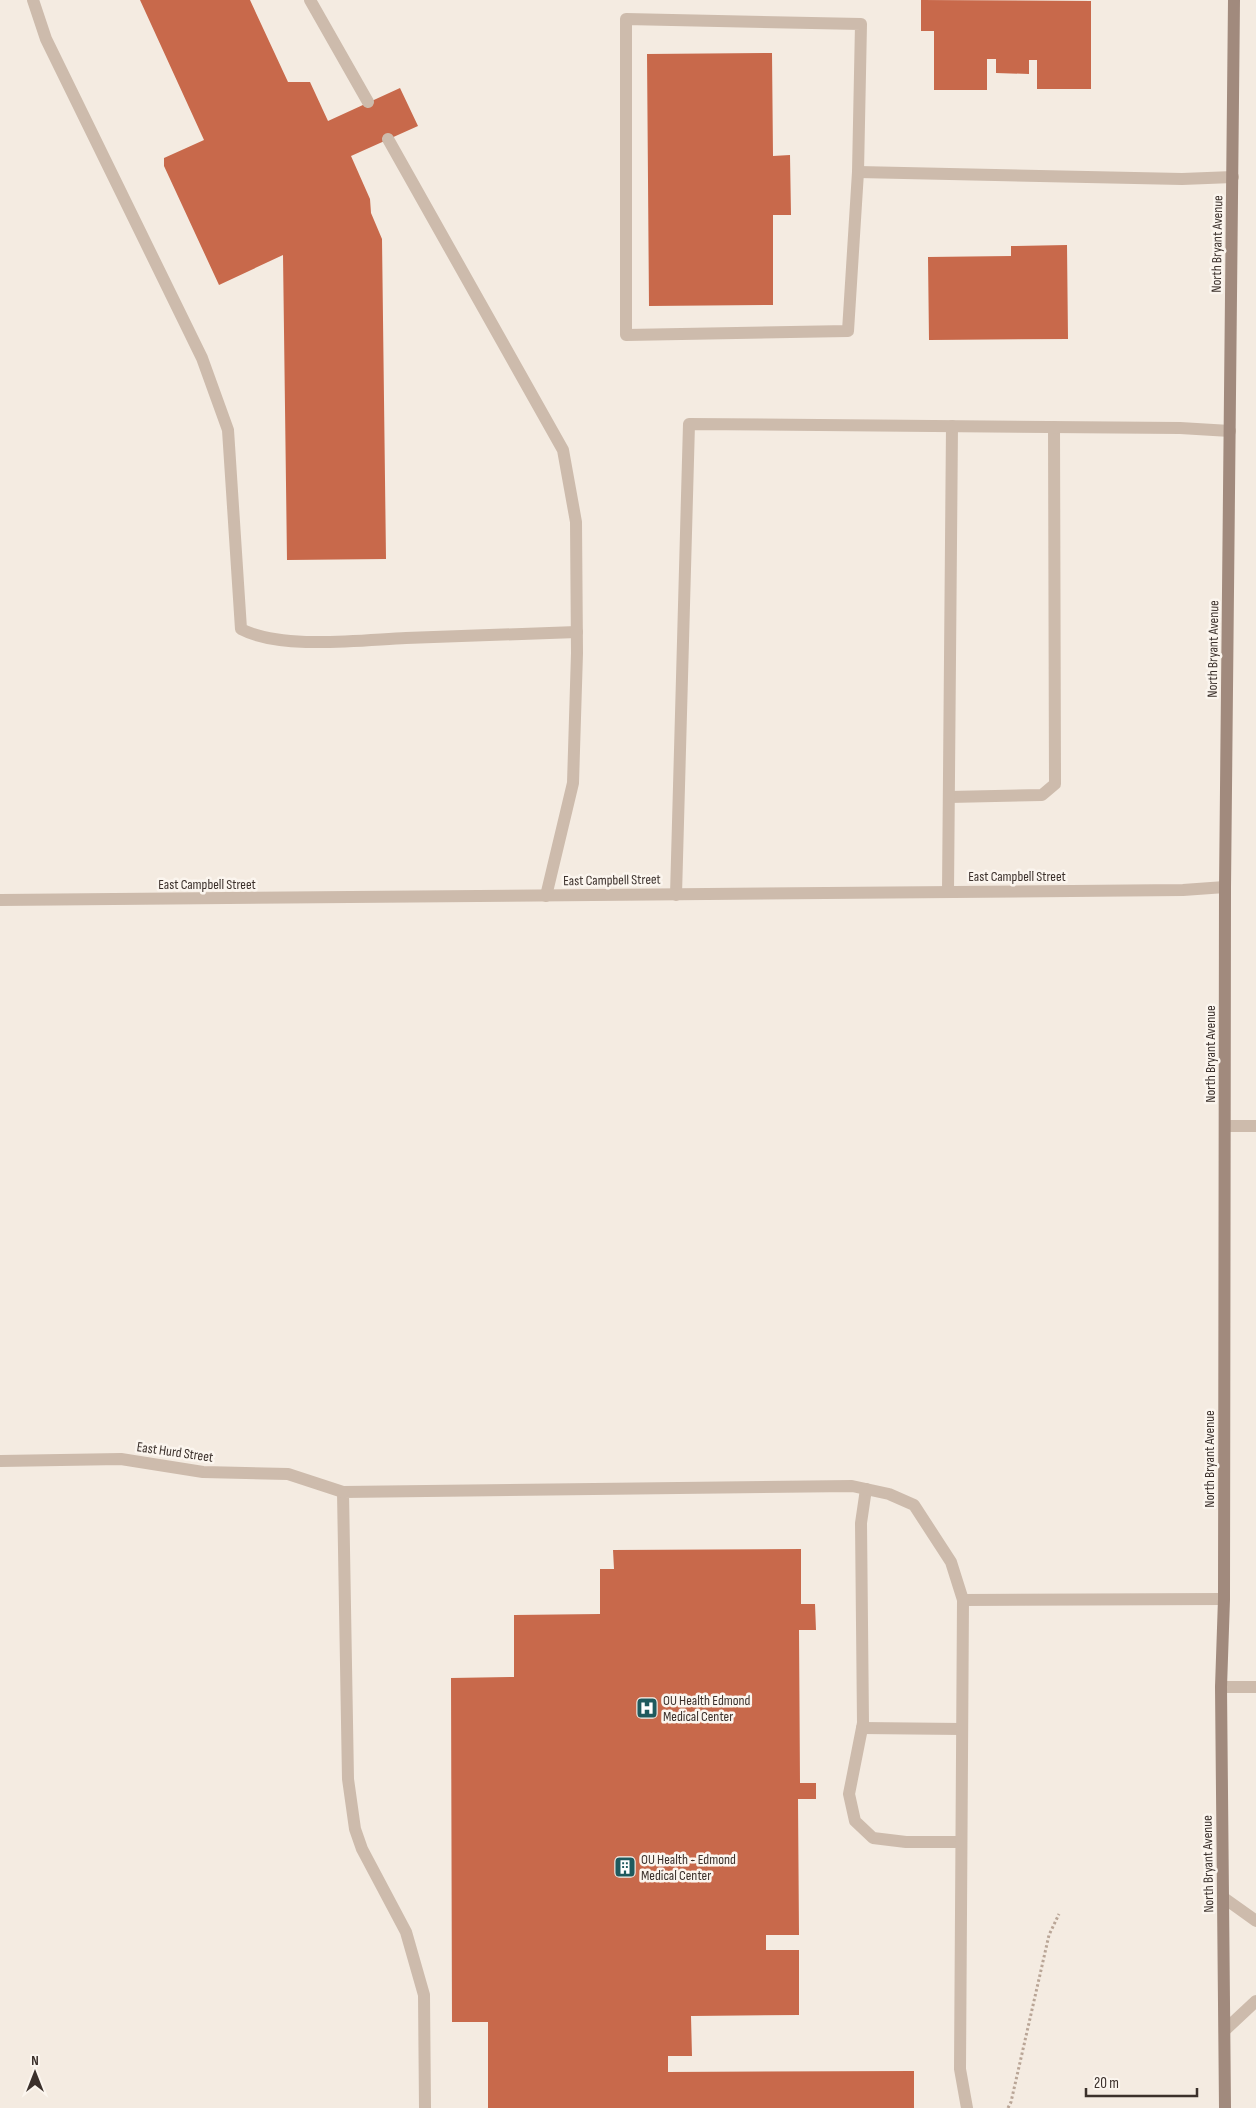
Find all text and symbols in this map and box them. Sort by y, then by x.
street label: North Bryant Avenue [1208,195,1226,293]
street label: North Bryant Avenue [1204,600,1222,698]
street label: East Campbell Street [968,868,1066,885]
street label: East Campbell Street [563,871,661,889]
street label: East Campbell Street [158,876,256,893]
street label: North Bryant Avenue [1202,1005,1219,1103]
street label: North Bryant Avenue [1201,1410,1218,1508]
street label: East Hurd Street [136,1438,214,1466]
place label: OU Health Edmond Medical Center [663,1692,751,1725]
hospital icon: OU Health Edmond Medical Center [635,1696,659,1720]
street label: North Bryant Avenue [1199,1815,1217,1913]
place label: OU Health - Edmond Medical Center [641,1851,736,1884]
building icon: OU Health - Edmond Medical Center [613,1855,637,1879]
north arrow [10,2048,60,2098]
text: N [31,2052,39,2069]
scale bar [1086,2066,1197,2098]
text: 20 m [1094,2074,1119,2093]

